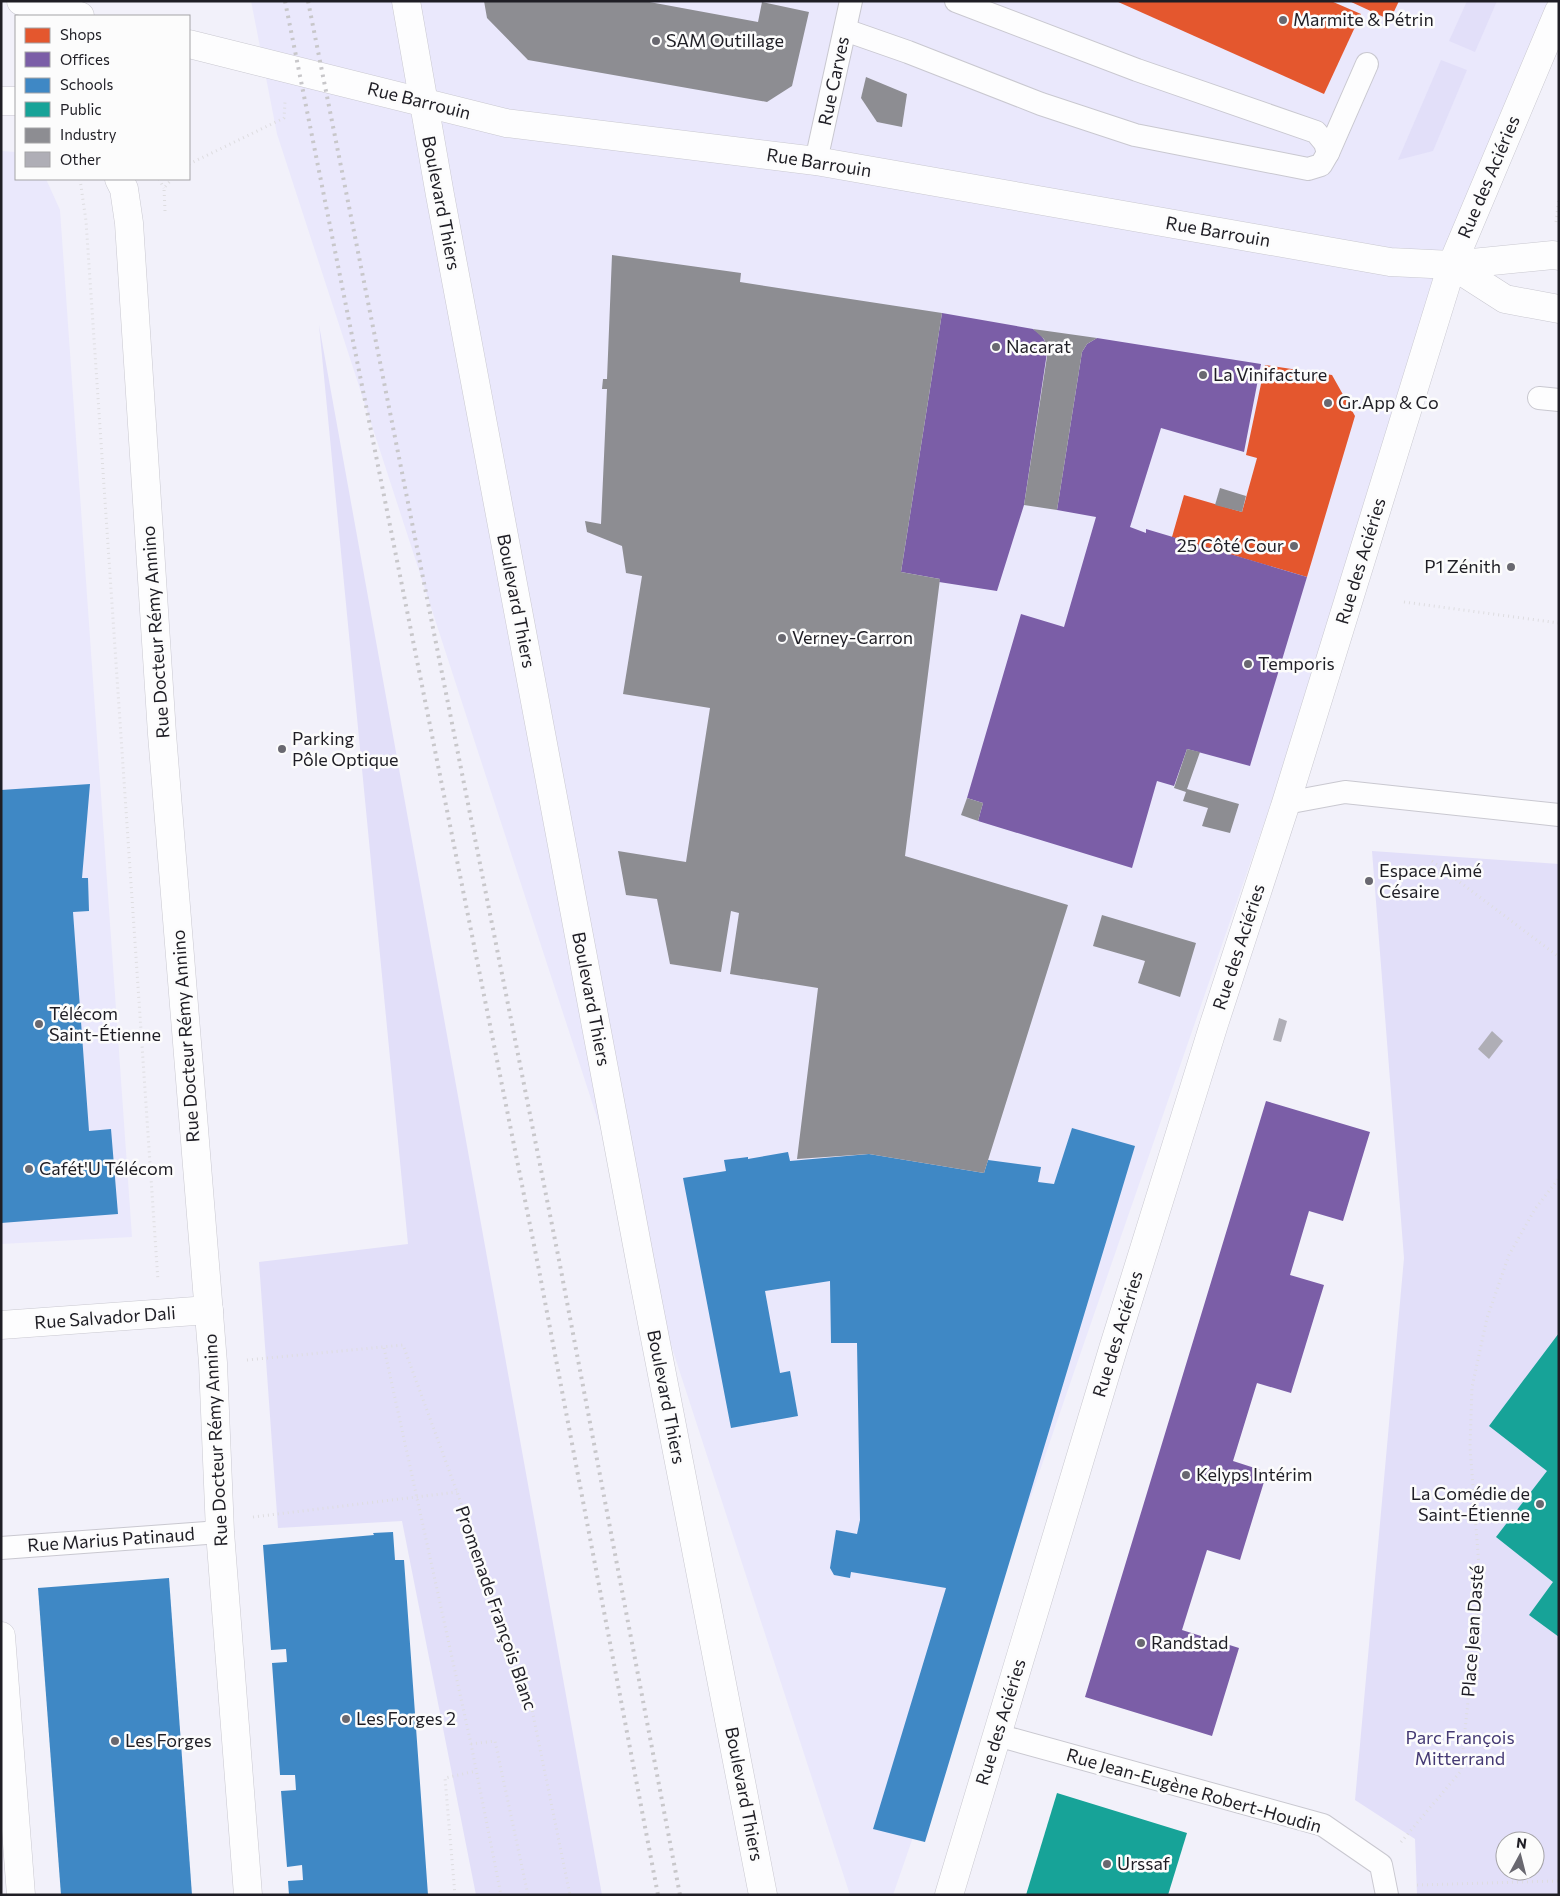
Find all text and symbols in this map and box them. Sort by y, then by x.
place label: Marmite & Pétrin [1293,8,1434,30]
marker: Marmite & Pétrin [1277,14,1289,26]
legend [15,15,190,180]
text: Shops [60,25,102,43]
place label: SAM Outillage [666,29,784,51]
street label: Rue Carves [813,34,853,127]
marker: SAM Outillage [650,35,662,47]
text: Offices [60,50,110,68]
text: Schools [60,75,114,93]
street label: Rue Barrouin [365,77,473,124]
text: Public [60,100,102,118]
street label: Rue des Aciéries [1452,112,1524,241]
text: Industry [60,125,117,143]
street label: Boulevard Thiers [418,134,466,272]
street label: Rue Barrouin [765,143,873,181]
text: Other [60,150,101,168]
street label: Rue Barrouin [1164,211,1272,251]
place label: Nacarat [1006,335,1071,357]
marker: Nacarat [990,341,1002,353]
place label: La Vinifacture [1213,363,1327,385]
marker: La Vinifacture [1197,369,1209,381]
place label: Gr.App & Co [1338,391,1439,413]
marker: Gr.App & Co [1322,397,1334,409]
street label: Rue des Aciéries [1330,495,1390,627]
street label: Rue Docteur Rémy Annino [137,525,173,739]
street label: Boulevard Thiers [493,532,541,670]
place label: 25 Côté Cour [1177,534,1284,556]
marker: 25 Côté Cour [1288,540,1300,552]
place label: P1 Zénith [1424,555,1501,577]
marker: P1 Zénith [1505,561,1517,573]
place label: Verney-Carron [792,626,913,648]
marker: Verney-Carron [776,632,788,644]
place label: Temporis [1258,652,1335,674]
marker: Temporis [1242,658,1254,670]
place label: Parking Pôle Optique [292,727,399,770]
marker: Parking Pôle Optique [276,743,288,755]
place label: Espace Aimé Césaire [1379,859,1482,902]
marker: Espace Aimé Césaire [1363,875,1375,887]
street label: Rue des Aciéries [1207,881,1269,1012]
street label: Rue Docteur Rémy Annino [167,929,203,1143]
street label: Boulevard Thiers [568,930,616,1068]
place label: Télécom Saint-Étienne [49,1002,161,1045]
marker: Télécom Saint-Étienne [33,1018,45,1030]
place label: Cafét'U Télécom [39,1157,173,1179]
marker: Cafét'U Télécom [23,1163,35,1175]
street label: Rue des Aciéries [1087,1268,1147,1400]
street label: Rue Salvador Dali [34,1301,176,1333]
street label: Boulevard Thiers [643,1328,691,1466]
street label: Rue Docteur Rémy Annino [198,1333,232,1547]
place label: Kelyps Intérim [1196,1463,1313,1485]
marker: Kelyps Intérim [1180,1469,1192,1481]
place label: La Comédie de Saint-Étienne [1411,1482,1530,1525]
marker: La Comédie de Saint-Étienne [1534,1498,1546,1510]
street label: Promenade François Blanc [452,1503,542,1713]
street label: Rue Marius Patinaud [26,1522,195,1556]
street label: Place Jean Dasté [1456,1564,1488,1698]
place label: Randstad [1151,1631,1228,1653]
marker: Randstad [1135,1637,1147,1649]
street label: Rue des Aciéries [970,1656,1030,1788]
place label: Les Forges 2 [356,1707,456,1729]
marker: Les Forges 2 [340,1713,352,1725]
street label: Boulevard Thiers [721,1725,769,1863]
park label: Parc François Mitterrand [1405,1726,1515,1769]
place label: Les Forges [125,1729,212,1751]
marker: Les Forges [109,1735,121,1747]
street label: Rue Jean-Eugène Robert-Houdin [1064,1743,1324,1837]
north arrow [1495,1831,1545,1881]
text: N [1515,1834,1528,1852]
place label: Urssaf [1117,1852,1171,1874]
marker: Urssaf [1101,1858,1113,1870]

